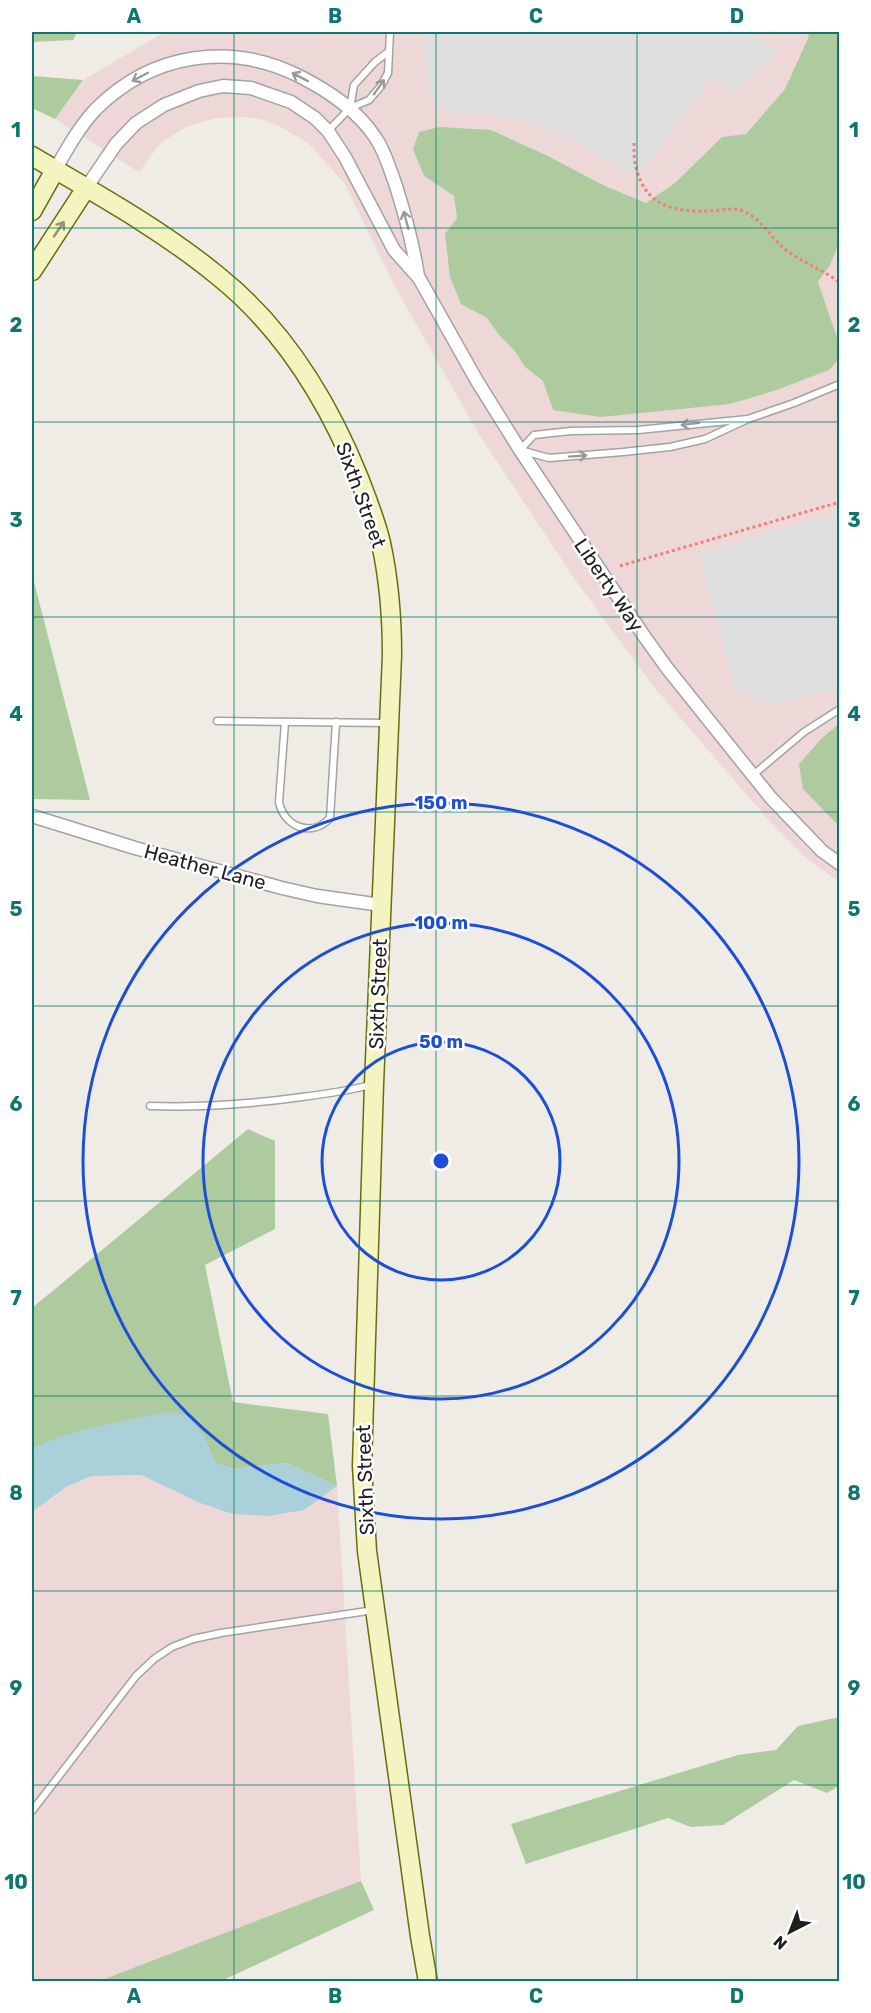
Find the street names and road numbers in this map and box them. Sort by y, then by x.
street label: Sixth Street [331,439,391,551]
street label: Liberty Way [569,534,649,636]
street label: Heather Lane [141,839,269,895]
street label: Sixth Street [364,938,392,1050]
street label: Sixth Street [351,1424,379,1536]

